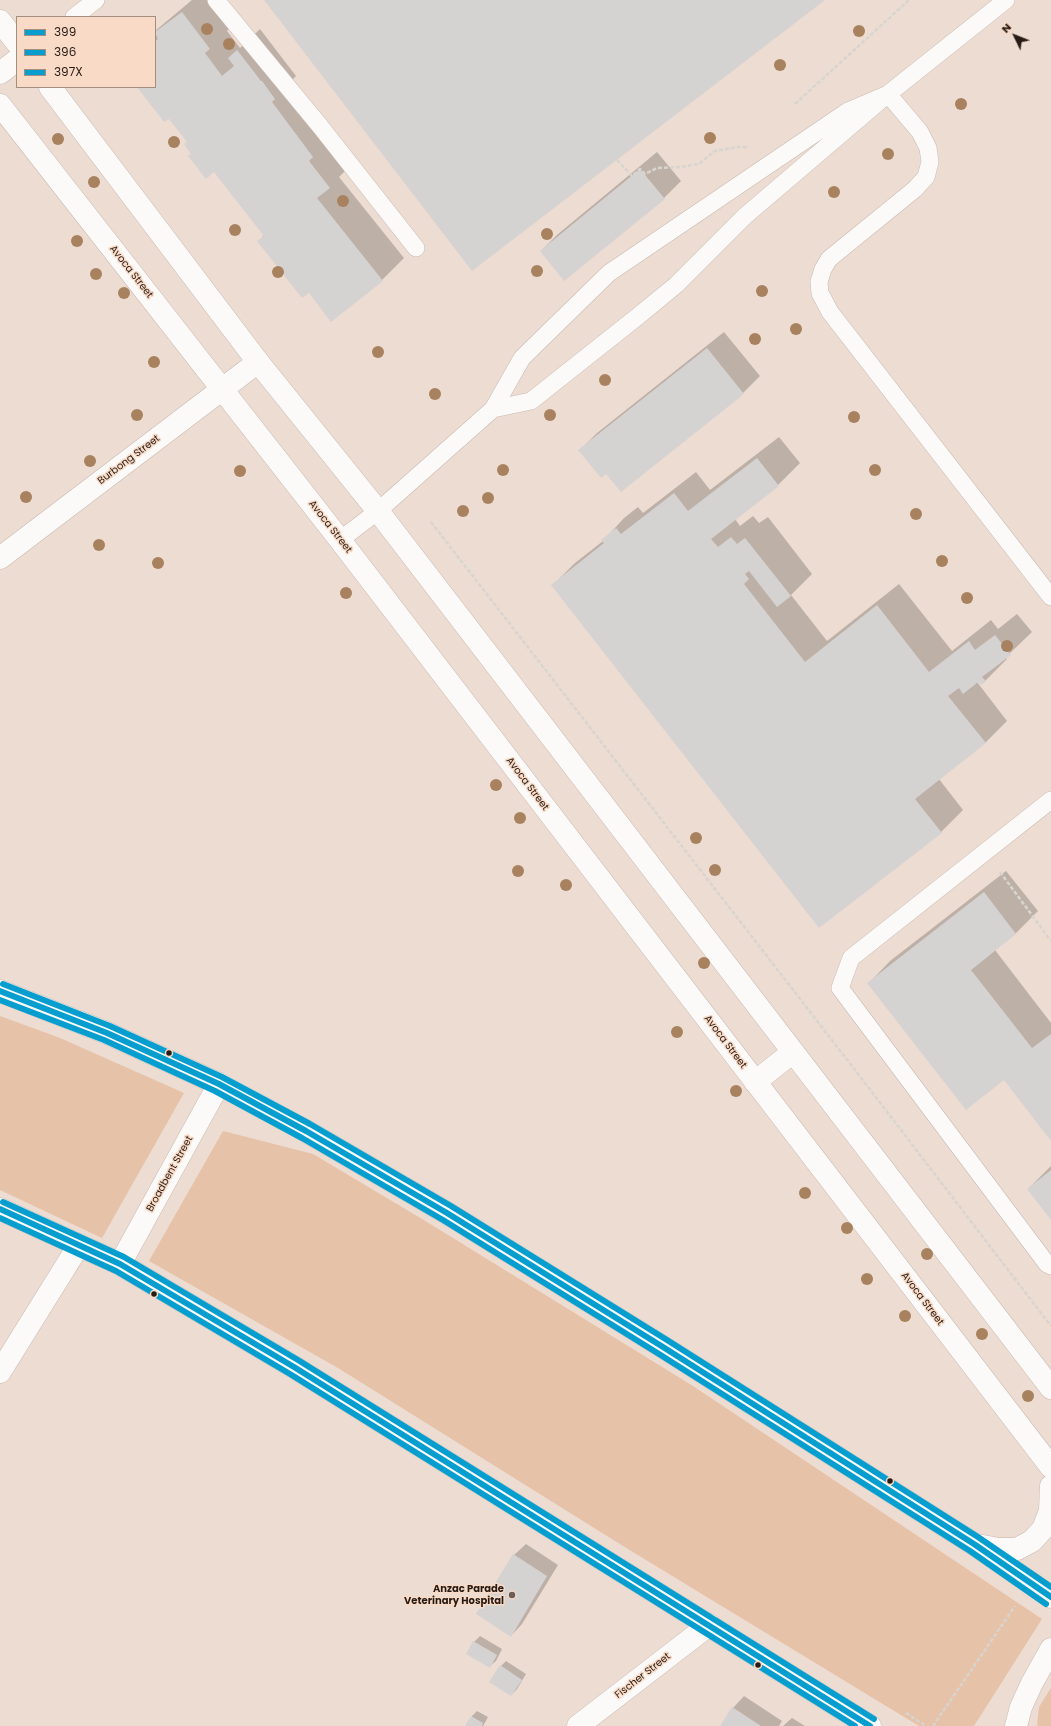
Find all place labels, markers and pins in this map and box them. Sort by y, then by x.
unlabelled marker [164,1048,174,1058]
unlabelled marker [149,1289,159,1299]
unlabelled marker [885,1476,895,1486]
place label: Anzac Parade Veterinary Hospital [404,1583,504,1606]
marker: Anzac Parade Veterinary Hospital [507,1590,517,1600]
unlabelled marker [753,1660,763,1670]

